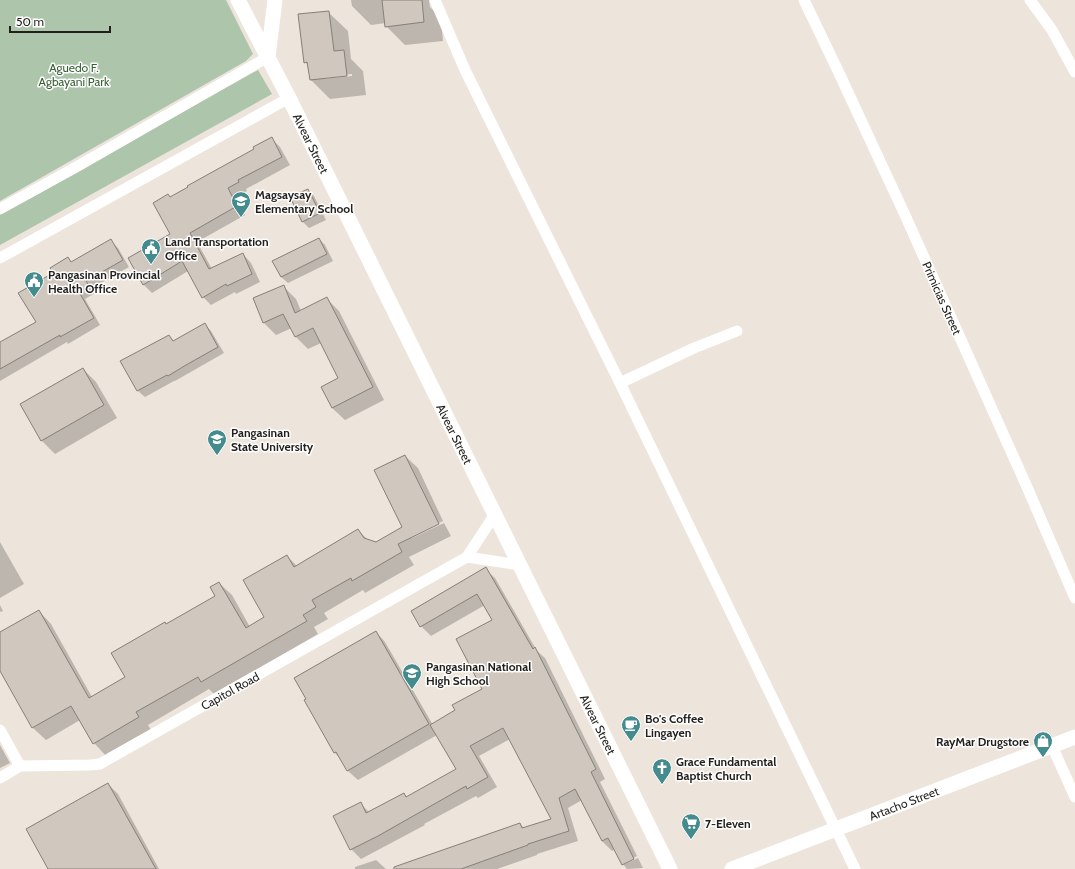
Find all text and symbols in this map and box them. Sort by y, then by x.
scale bar [10,8,110,34]
text: 50 m [16,14,44,29]
park label: Aguedo F. Agbayani Park [39,60,110,89]
street label: Alvear Street [290,111,333,176]
place label: Magsaysay Elementary School [255,187,353,216]
school or university icon: Magsaysay Elementary School [230,190,252,218]
place label: Land Transportation Office [165,234,269,263]
public building icon: Land Transportation Office [140,237,162,265]
street label: Primicias Street [919,259,965,337]
place label: Pangasinan Provincial Health Office [48,267,160,296]
public building icon: Pangasinan Provincial Health Office [23,270,45,298]
street label: Alvear Street [434,401,476,466]
place label: Pangasinan State University [231,425,314,454]
school or university icon: Pangasinan State University [206,428,228,456]
place label: Pangasinan National High School [426,659,531,688]
school or university icon: Pangasinan National High School [401,662,423,690]
street label: Capitol Road [198,669,262,713]
street label: Alvear Street [577,692,620,757]
place label: Bo's Coffee Lingayen [645,711,703,740]
cafe icon: Bo's Coffee Lingayen [620,714,642,742]
shop icon: RayMar Drugstore [1032,730,1054,758]
place label: RayMar Drugstore [936,734,1029,749]
place label: Grace Fundamental Baptist Church [676,754,776,783]
church icon: Grace Fundamental Baptist Church [651,757,673,785]
street label: Artacho Street [867,783,941,823]
supermarket icon: 7-Eleven [680,812,702,840]
place label: 7-Eleven [705,816,751,831]

